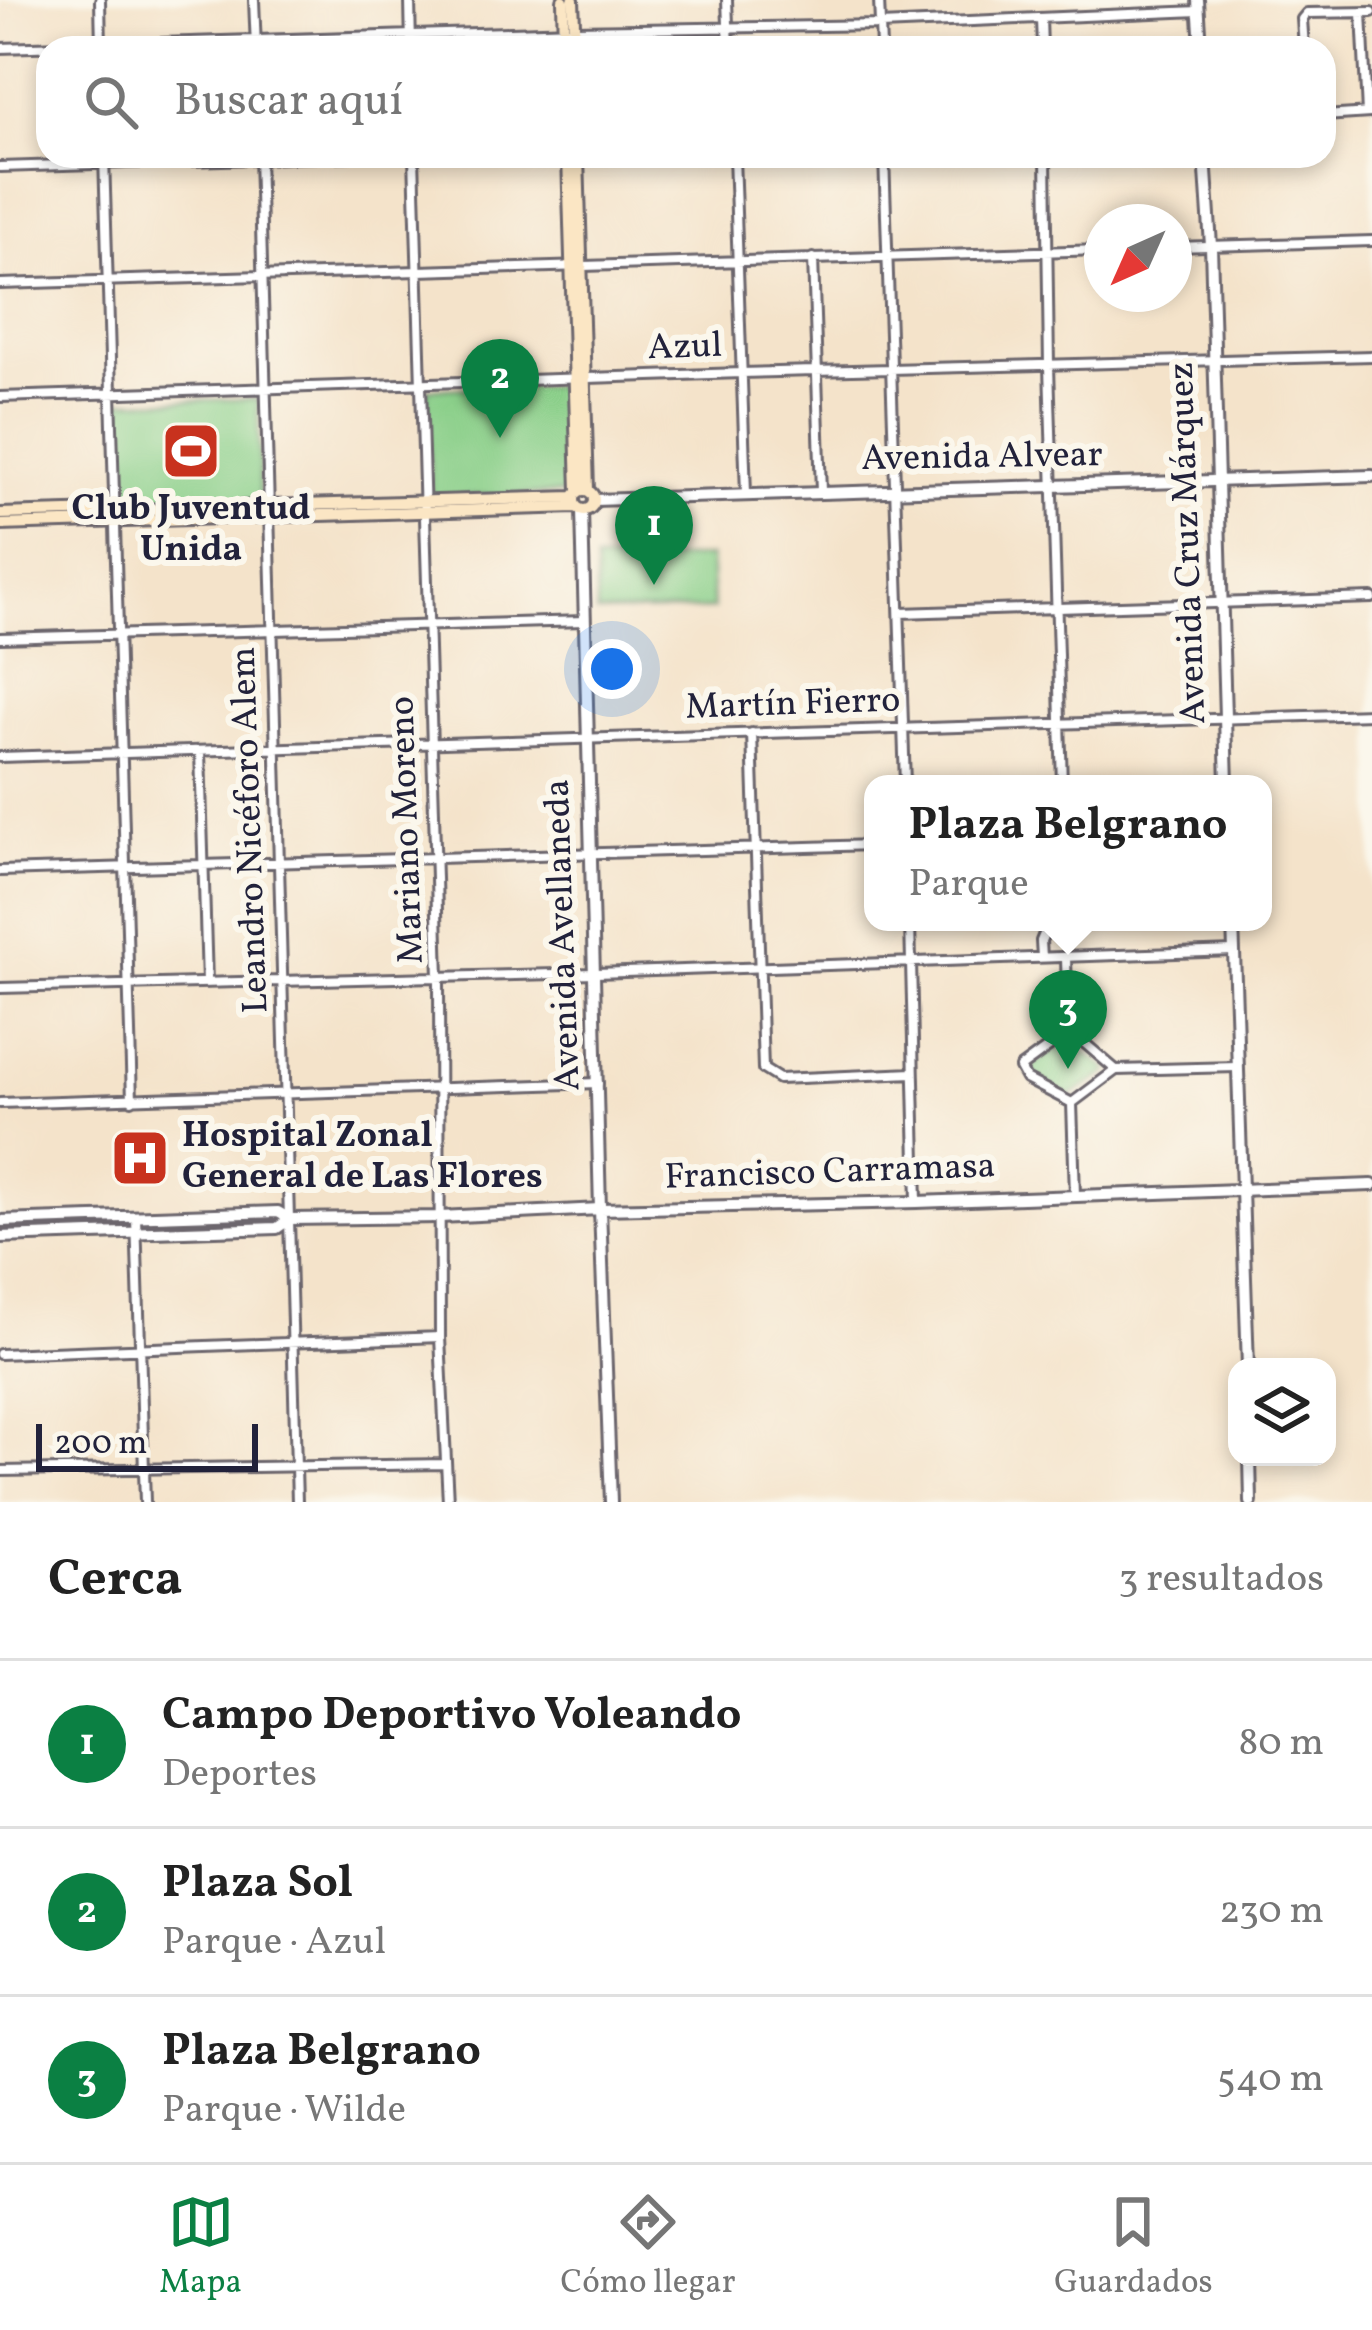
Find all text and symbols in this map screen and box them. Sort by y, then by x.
search box [36,36,1336,168]
icon: search [78,69,144,135]
text: Buscar aquí [174,71,403,134]
north arrow [1084,204,1192,312]
street label: Azul [647,322,723,374]
pin: 2 [461,339,539,438]
street label: Avenida Cruz Márquez [1158,361,1220,725]
sports icon: Club Juventud Unida [160,420,222,482]
street label: Avenida Alvear [861,431,1103,485]
place label: Club Juventud Unida [72,485,310,576]
pin: 1 [615,486,693,585]
your location [582,639,642,699]
street label: Leandro Nicéforo Alem [220,646,282,1014]
street label: Martín Fierro [685,676,901,734]
street label: Mariano Moreno [378,695,438,965]
popup [864,775,1272,931]
street label: Avenida Avellaneda [534,778,594,1092]
text: Plaza Belgrano [909,795,1227,858]
text: Parque [909,858,1029,912]
pin: 3 [1029,970,1107,1069]
place label: Hospital Zonal General de Las Flores [182,1112,543,1203]
hospital icon: Hospital Zonal General de Las Flores [109,1127,171,1189]
street label: Francisco Carramasa [664,1142,996,1204]
map controls [1228,1358,1336,1466]
button: layers [1228,1358,1336,1466]
scale bar [36,1418,258,1471]
text: 200 m [54,1422,148,1468]
text: Cerca [48,1545,183,1616]
text: 3 resultados [1118,1553,1324,1607]
text: Campo Deportivo Voleando [162,1685,741,1748]
text: 1 [79,1717,95,1771]
text: 80 m [1238,1717,1324,1771]
text: Deportes [162,1748,317,1802]
text: Plaza Sol [162,1853,353,1916]
text: 2 [77,1885,97,1939]
text: 230 m [1219,1885,1324,1939]
text: Parque · Azul [162,1916,386,1970]
text: Plaza Belgrano [162,2021,481,2084]
text: 3 [77,2053,97,2107]
text: 540 m [1217,2053,1324,2107]
text: Parque · Wilde [162,2084,406,2138]
tab: Mapa [159,2189,242,2307]
tab: Cómo llegar [561,2189,736,2307]
tab: Guardados [1054,2189,1213,2307]

